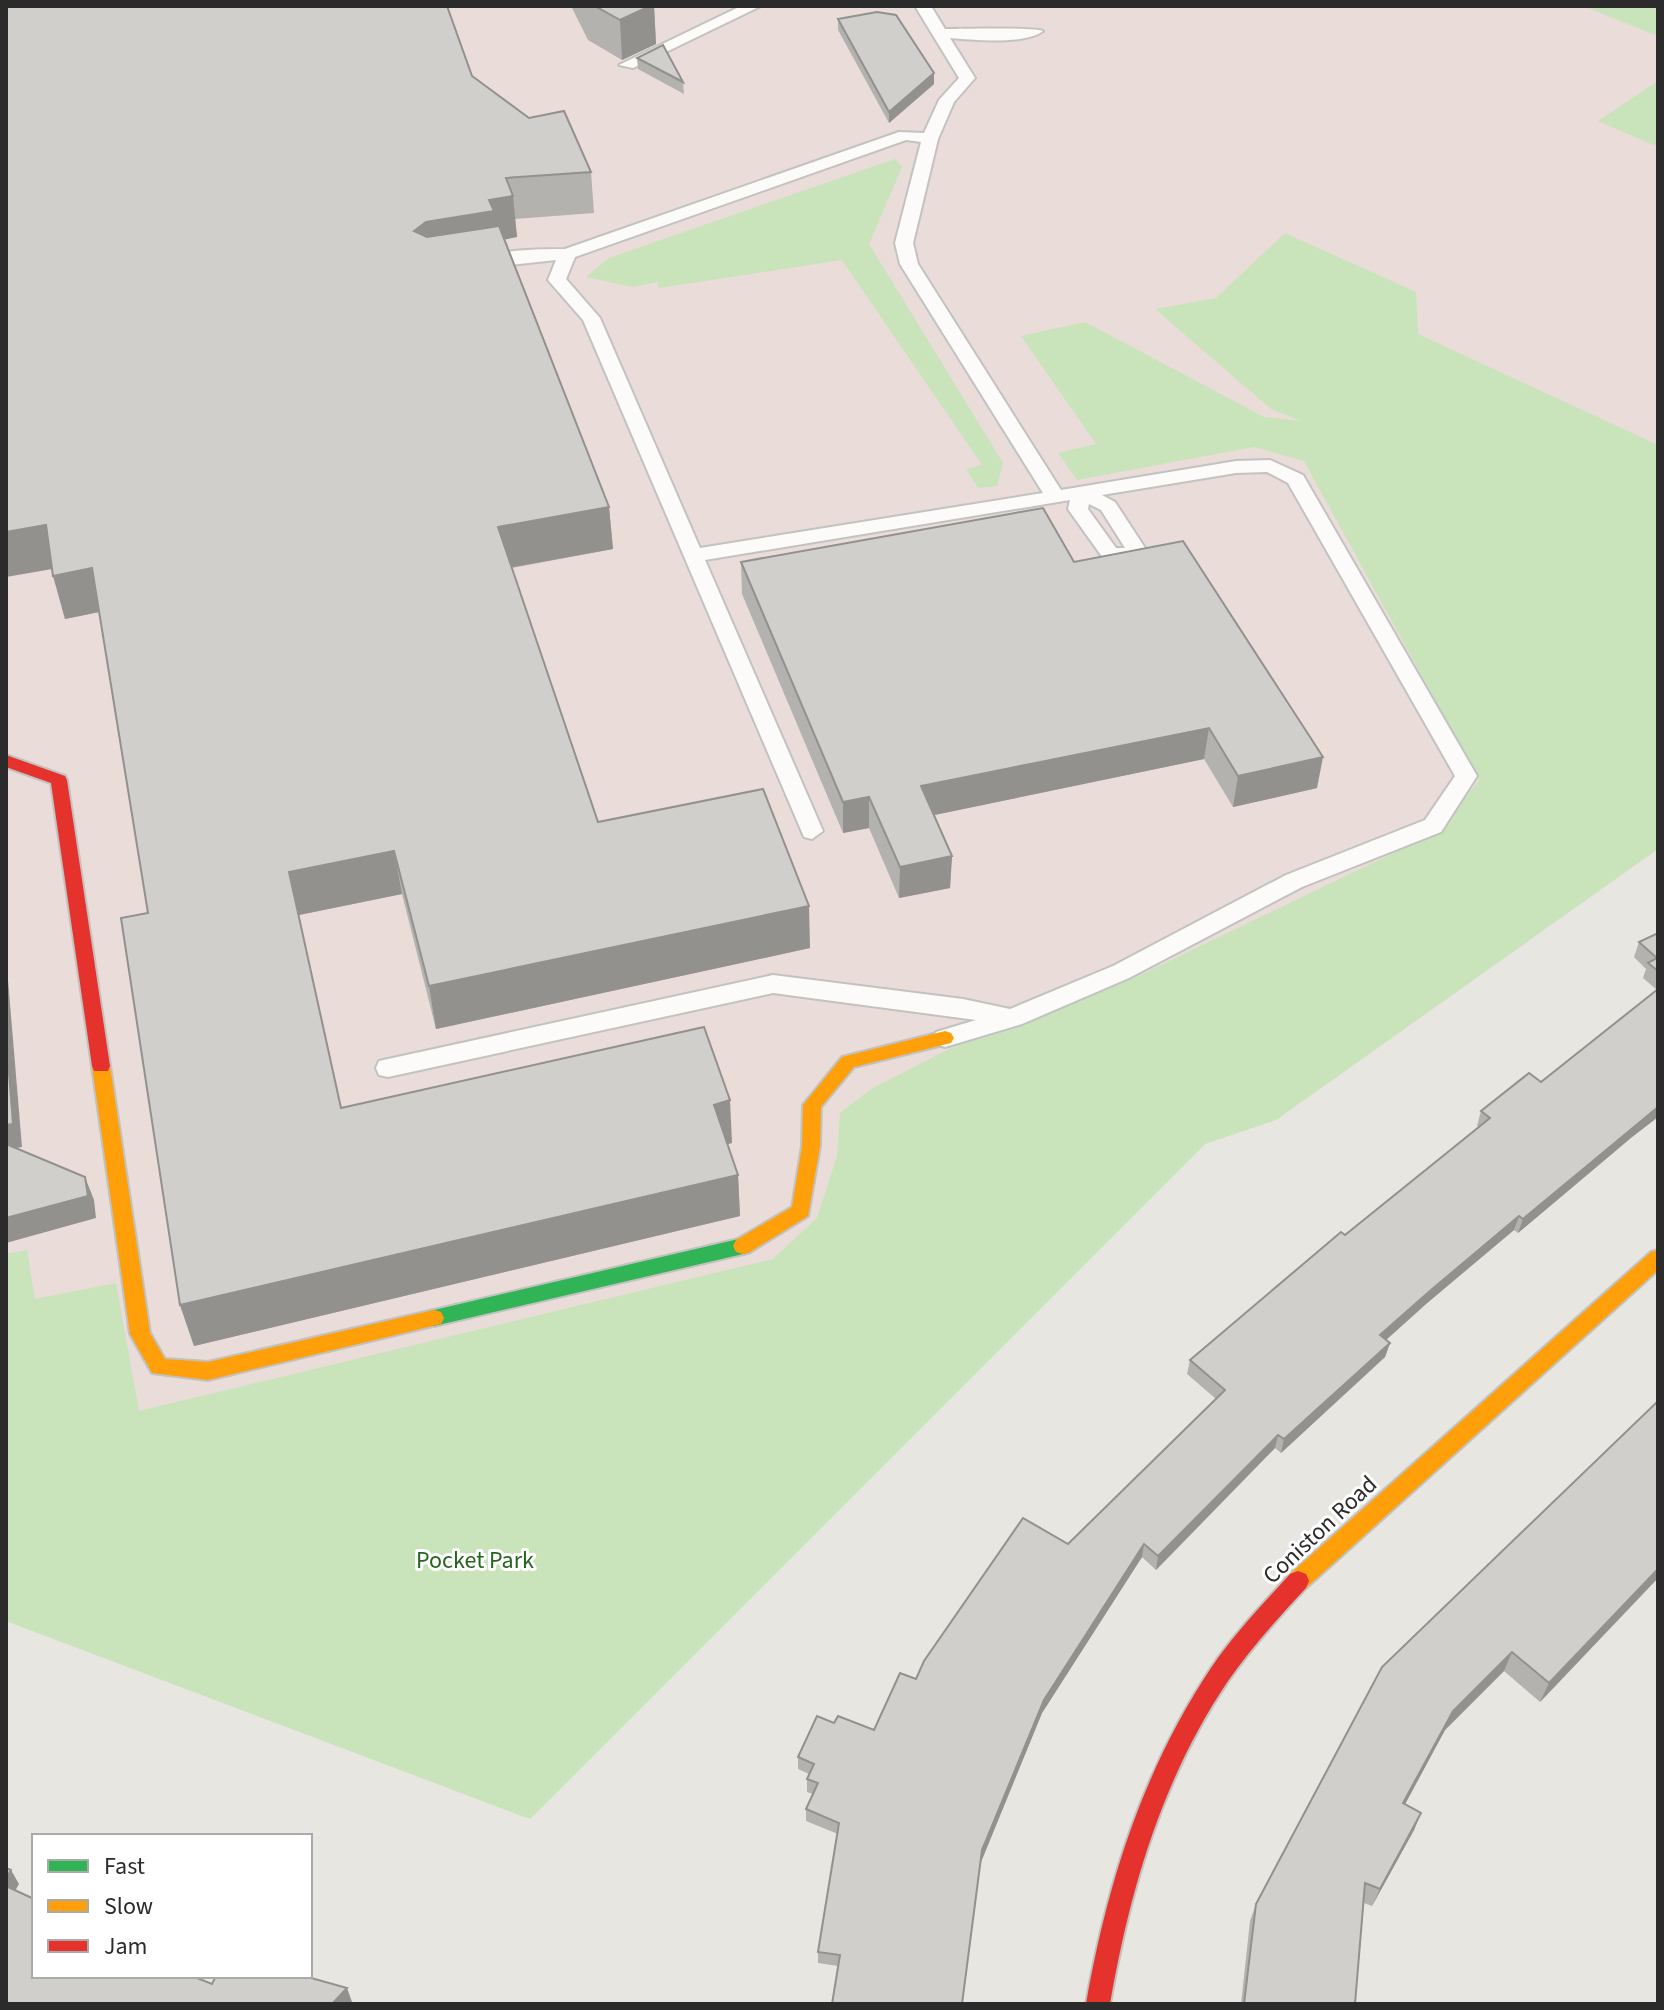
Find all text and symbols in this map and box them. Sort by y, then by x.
street label: Coniston Road [1255,1468,1385,1592]
park label: Pocket Park [416,1543,534,1578]
legend [32,1834,312,1978]
text: Fast [104,1849,145,1884]
text: Slow [104,1889,153,1924]
text: Jam [104,1929,148,1964]

